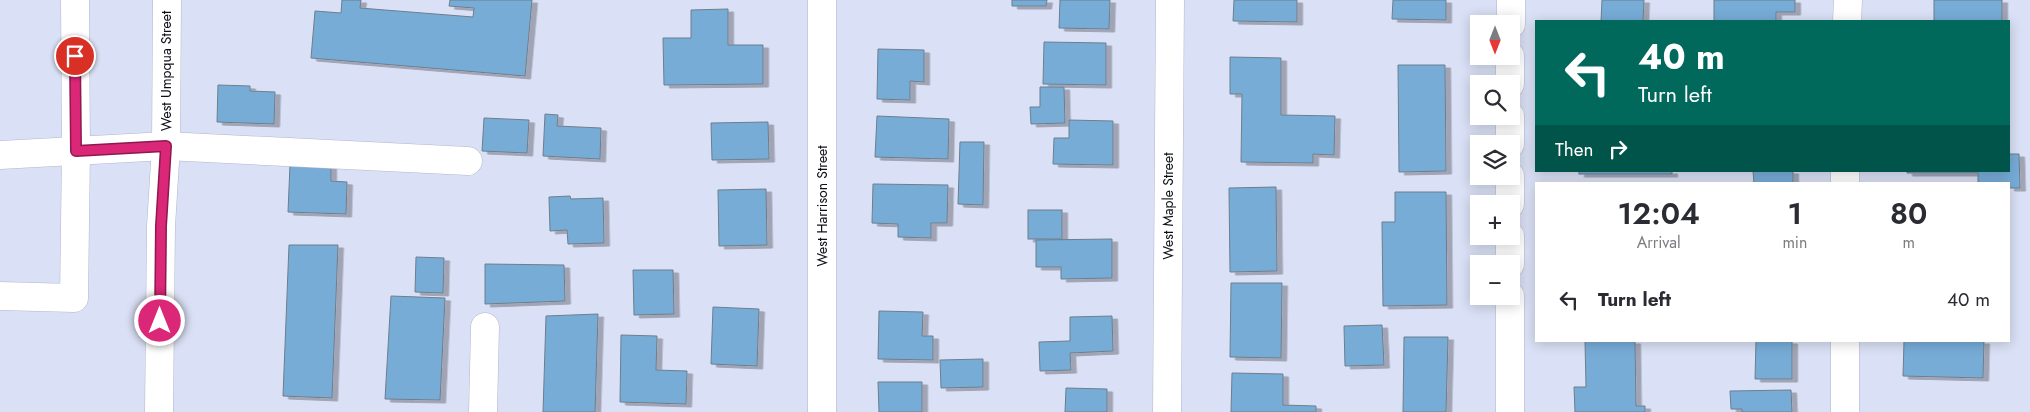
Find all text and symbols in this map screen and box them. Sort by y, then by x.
street label: West Umpqua Street [156,10,176,131]
north arrow [1470,15,1520,65]
map controls [1470,15,1520,305]
text: 40 m [1638,32,1725,82]
pin [54,35,96,77]
icon: left [1555,40,1620,105]
icon: arrive [61,42,89,70]
button: search [1470,75,1520,125]
text: Turn left [1638,78,1712,110]
button: layers [1470,135,1520,185]
icon: right [1604,135,1632,163]
text: Then [1555,136,1594,163]
street label: West Harrison Street [812,145,832,267]
street label: West Maple Street [1158,152,1178,260]
text: 12:04 [1618,192,1700,235]
text: 1 [1788,192,1802,235]
text: 80 [1890,192,1927,235]
button: + [1470,195,1520,245]
text: Arrival [1637,231,1681,254]
text: min [1782,231,1807,254]
text: m [1902,231,1915,254]
button: − [1470,255,1520,305]
icon: left [1555,286,1583,314]
text: Turn left [1598,286,1671,313]
text: 40 m [1947,286,1990,313]
position arrow [133,294,185,346]

